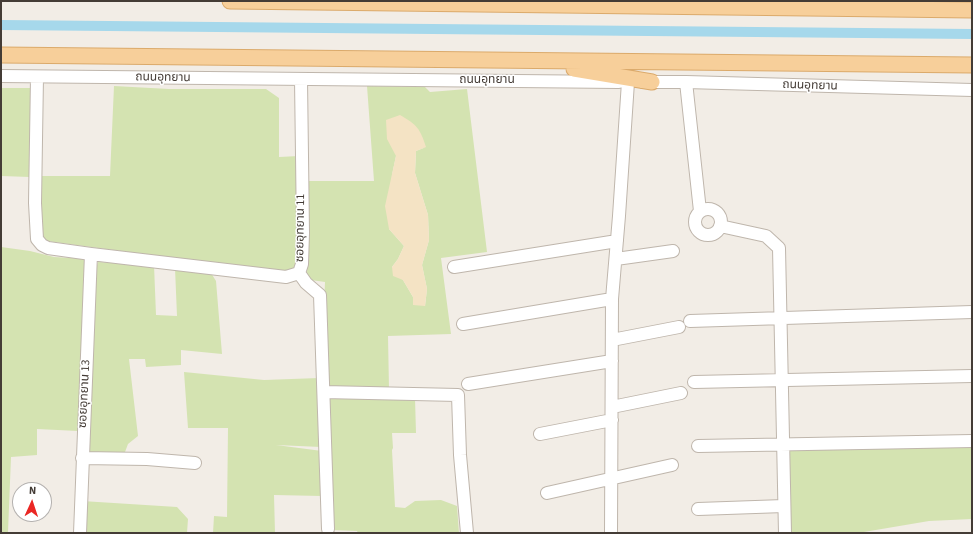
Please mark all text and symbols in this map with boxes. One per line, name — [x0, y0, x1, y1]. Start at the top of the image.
street label: ถนนอุทยาน — [135, 70, 191, 86]
street label: ถนนอุทยาน — [459, 73, 515, 87]
street label: ถนนอุทยาน — [782, 78, 838, 94]
street label: ซอยอุทยาน 11 — [293, 194, 309, 262]
street label: ซอยอุทยาน 13 — [76, 359, 94, 429]
north arrow — [12, 482, 52, 522]
text: N — [29, 483, 37, 498]

